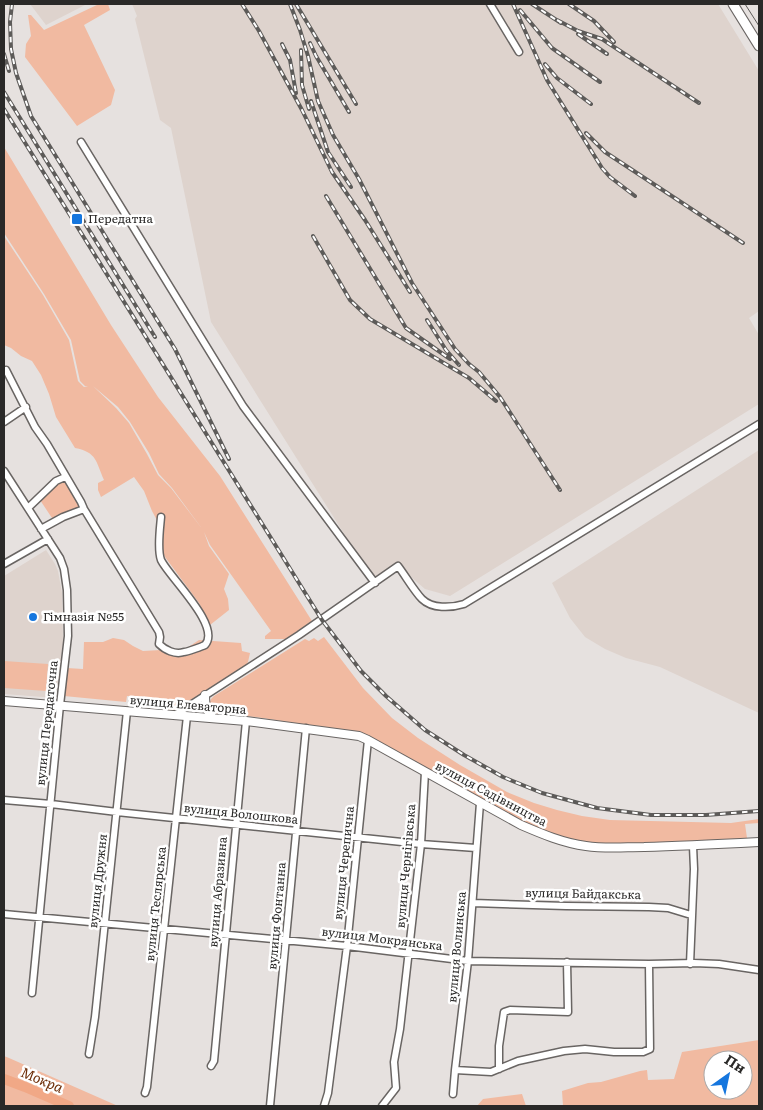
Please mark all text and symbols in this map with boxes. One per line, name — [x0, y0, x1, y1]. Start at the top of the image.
place label: Передатна — [88, 209, 154, 227]
marker: Передатна — [70, 212, 84, 226]
place label: Гімназія №55 — [43, 607, 124, 625]
marker: Гімназія №55 — [27, 611, 39, 623]
street label: вулиця Передаточна — [30, 659, 62, 787]
street label: вулиця Елеваторна — [129, 690, 248, 718]
street label: вулиця Садівництва — [432, 756, 551, 830]
street label: вулиця Волошкова — [183, 798, 300, 828]
street label: вулиця Чернігівська — [391, 803, 419, 929]
street label: вулиця Черепична — [328, 805, 358, 921]
street label: вулиця Дружня — [83, 833, 111, 929]
street label: вулиця Абразивна — [203, 835, 231, 948]
street label: вулиця Теслярська — [140, 845, 170, 962]
street label: вулиця Фонтанна — [262, 861, 290, 970]
street label: вулиця Байдакська — [525, 883, 642, 903]
street label: вулиця Волинська — [442, 890, 470, 1003]
street label: вулиця Мокрянська — [321, 922, 444, 954]
text: Пн — [721, 1049, 750, 1078]
north arrow — [703, 1050, 753, 1100]
water label: Мокра — [18, 1061, 67, 1097]

